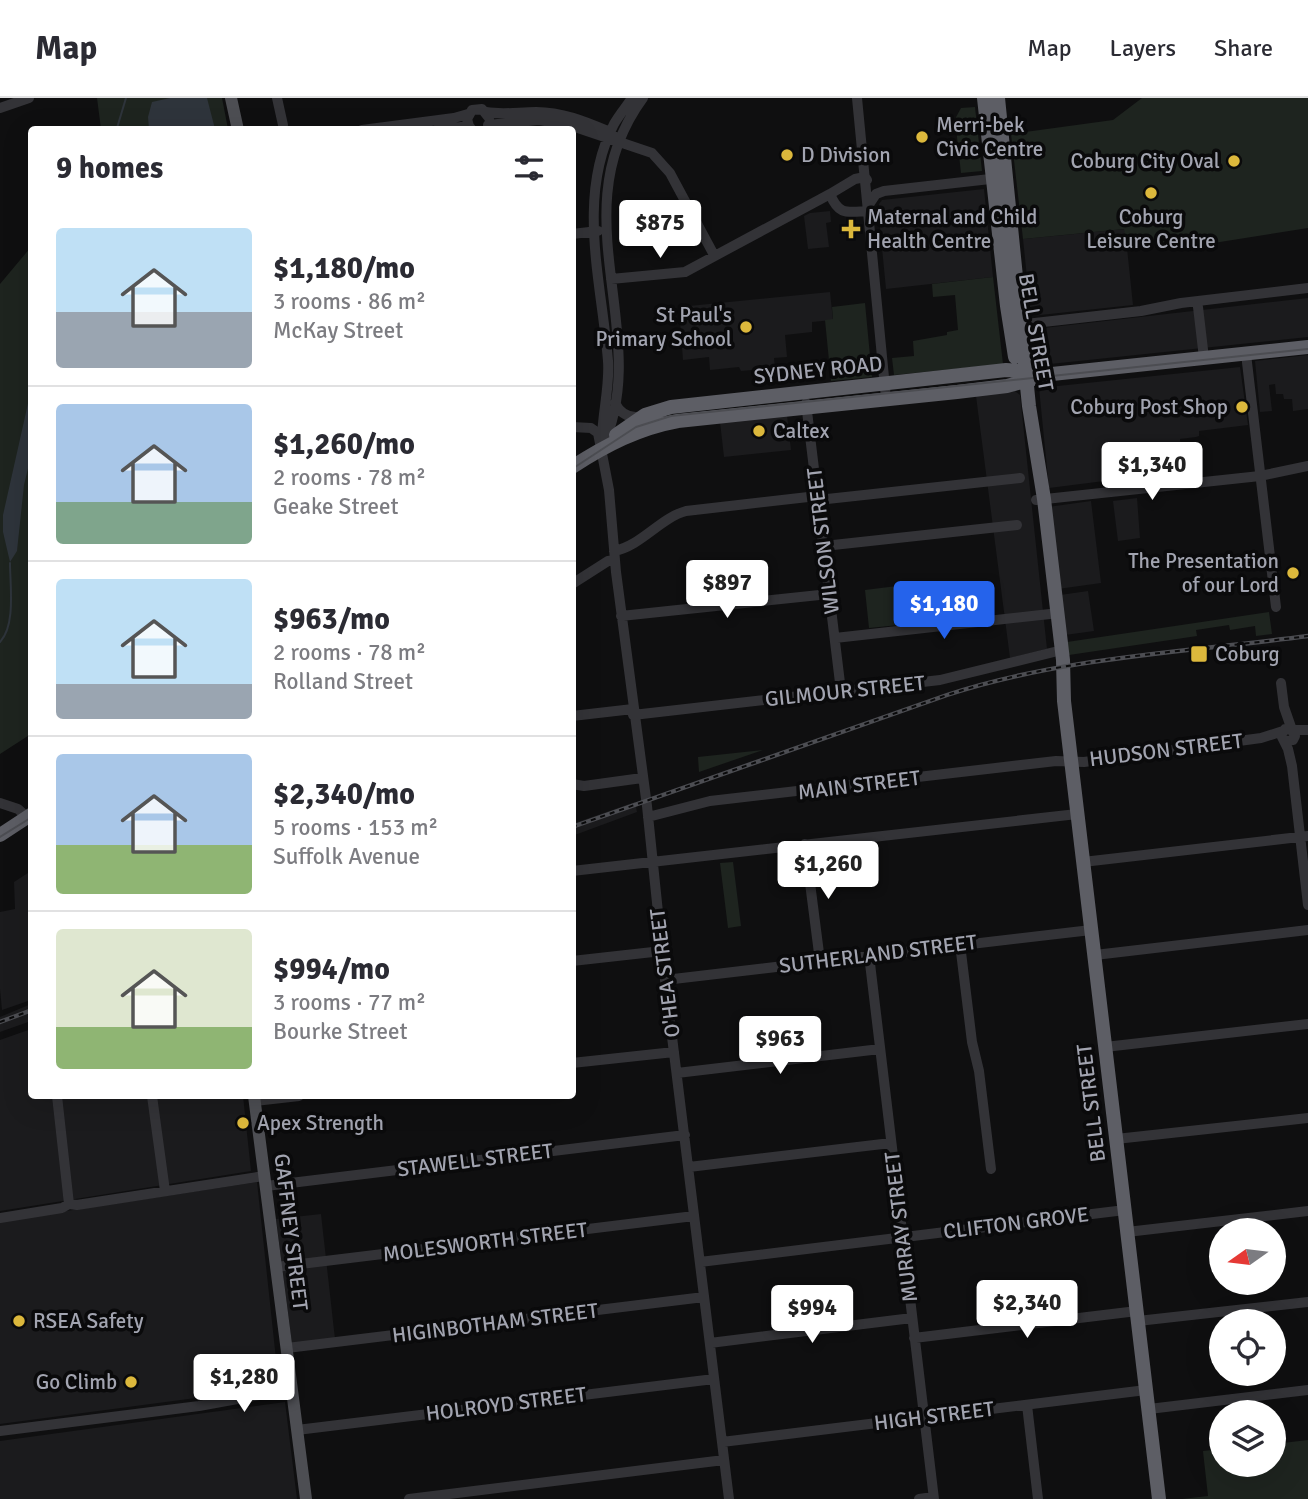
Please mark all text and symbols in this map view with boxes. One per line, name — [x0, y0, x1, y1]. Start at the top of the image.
text: Map — [35, 28, 97, 69]
text: Map — [1027, 33, 1072, 63]
text: Layers — [1110, 33, 1176, 63]
text: Share — [1214, 33, 1273, 63]
place label: Merri-bek Civic Centre — [936, 112, 1043, 162]
marker: Merri-bek Civic Centre — [914, 129, 930, 145]
place label: D Division — [801, 142, 891, 168]
marker: D Division — [779, 147, 795, 163]
place label: Coburg City Oval — [1070, 148, 1220, 174]
icon: filters — [510, 149, 548, 187]
text: 9 homes — [56, 150, 163, 187]
marker: Coburg City Oval — [1226, 153, 1242, 169]
marker: Coburg Leisure Centre — [1143, 185, 1159, 201]
pin: $875 — [619, 200, 701, 260]
place label: Maternal and Child Health Centre — [867, 204, 1037, 254]
place label: Coburg Leisure Centre — [1086, 204, 1216, 254]
text: $875 — [635, 208, 685, 237]
marker: Maternal and Child Health Centre — [841, 219, 861, 239]
text: $1,180/mo — [273, 250, 415, 287]
icon: home — [112, 256, 196, 340]
street label: BELL STREET — [1013, 271, 1059, 393]
text: 3 rooms · 86 m² — [273, 287, 426, 316]
place label: St Paul's Primary School — [596, 302, 732, 352]
text: McKay Street — [273, 316, 403, 345]
marker: St Paul's Primary School — [738, 319, 754, 335]
street label: SYDNEY ROAD — [752, 350, 884, 390]
place label: Coburg Post Shop — [1070, 394, 1228, 420]
marker: Coburg Post Shop — [1234, 399, 1250, 415]
place label: Caltex — [773, 418, 830, 444]
marker: Caltex — [751, 423, 767, 439]
text: $1,260/mo — [273, 426, 415, 463]
icon: home — [112, 432, 196, 516]
pin: $1,340 — [1095, 442, 1209, 502]
text: $1,340 — [1118, 450, 1186, 479]
text: 2 rooms · 78 m² — [273, 463, 426, 492]
street label: WILSON STREET — [801, 466, 845, 616]
text: Geake Street — [273, 492, 399, 521]
place label: The Presentation of our Lord — [1128, 548, 1279, 598]
pin: $897 — [686, 560, 768, 620]
marker: The Presentation of our Lord — [1285, 565, 1301, 581]
text: $897 — [702, 568, 752, 597]
pin: $1,180 — [887, 582, 1001, 641]
text: $1,180 — [910, 589, 978, 618]
text: $963/mo — [273, 601, 390, 638]
icon: home — [112, 607, 196, 691]
text: 2 rooms · 78 m² — [273, 638, 426, 667]
place label: Coburg — [1215, 641, 1280, 667]
marker: Coburg — [1189, 644, 1209, 664]
text: Rolland Street — [273, 667, 413, 696]
street label: GILMOUR STREET — [764, 670, 927, 712]
street label: HUDSON STREET — [1088, 728, 1245, 772]
street label: MAIN STREET — [796, 765, 922, 805]
text: $2,340/mo — [273, 776, 415, 813]
icon: home — [112, 782, 196, 866]
text: 5 rooms · 153 m² — [273, 813, 438, 842]
text: Suffolk Avenue — [273, 842, 420, 871]
pin: $1,260 — [771, 842, 885, 901]
text: $1,260 — [794, 849, 862, 878]
street label: O'HEA STREET — [644, 906, 686, 1039]
street label: SUTHERLAND STREET — [778, 929, 979, 979]
text: $994/mo — [273, 951, 390, 988]
icon: home — [112, 957, 196, 1041]
text: 3 rooms · 77 m² — [273, 988, 426, 1017]
pin: $963 — [739, 1016, 821, 1076]
text: Bourke Street — [273, 1017, 408, 1046]
text: $963 — [755, 1024, 805, 1053]
street label: BELL STREET — [1071, 1042, 1111, 1164]
place label: Apex Strength — [257, 1110, 384, 1136]
marker: Apex Strength — [235, 1115, 251, 1131]
street label: STAWELL STREET — [396, 1137, 555, 1182]
street label: MURRAY STREET — [879, 1150, 923, 1304]
street label: GAFFNEY STREET — [268, 1152, 314, 1313]
street label: CLIFTON GROVE — [942, 1201, 1090, 1245]
street label: MOLESWORTH STREET — [381, 1216, 589, 1267]
north arrow — [1209, 1218, 1286, 1295]
map controls — [1209, 1218, 1286, 1477]
pin: $2,340 — [970, 1280, 1084, 1340]
pin: $994 — [771, 1286, 853, 1345]
text: $2,340 — [993, 1288, 1061, 1317]
text: $994 — [787, 1293, 837, 1322]
street label: HIGINBOTHAM STREET — [391, 1297, 600, 1349]
place label: RSEA Safety — [33, 1308, 144, 1334]
button: locate — [1209, 1309, 1286, 1386]
marker: RSEA Safety — [11, 1313, 27, 1329]
pin: $1,280 — [187, 1354, 301, 1414]
text: $1,280 — [210, 1362, 278, 1391]
place label: Go Climb — [36, 1369, 117, 1395]
marker: Go Climb — [123, 1374, 139, 1390]
street label: HOLROYD STREET — [424, 1381, 588, 1427]
street label: HIGH STREET — [872, 1396, 996, 1436]
button: layers — [1209, 1400, 1286, 1477]

